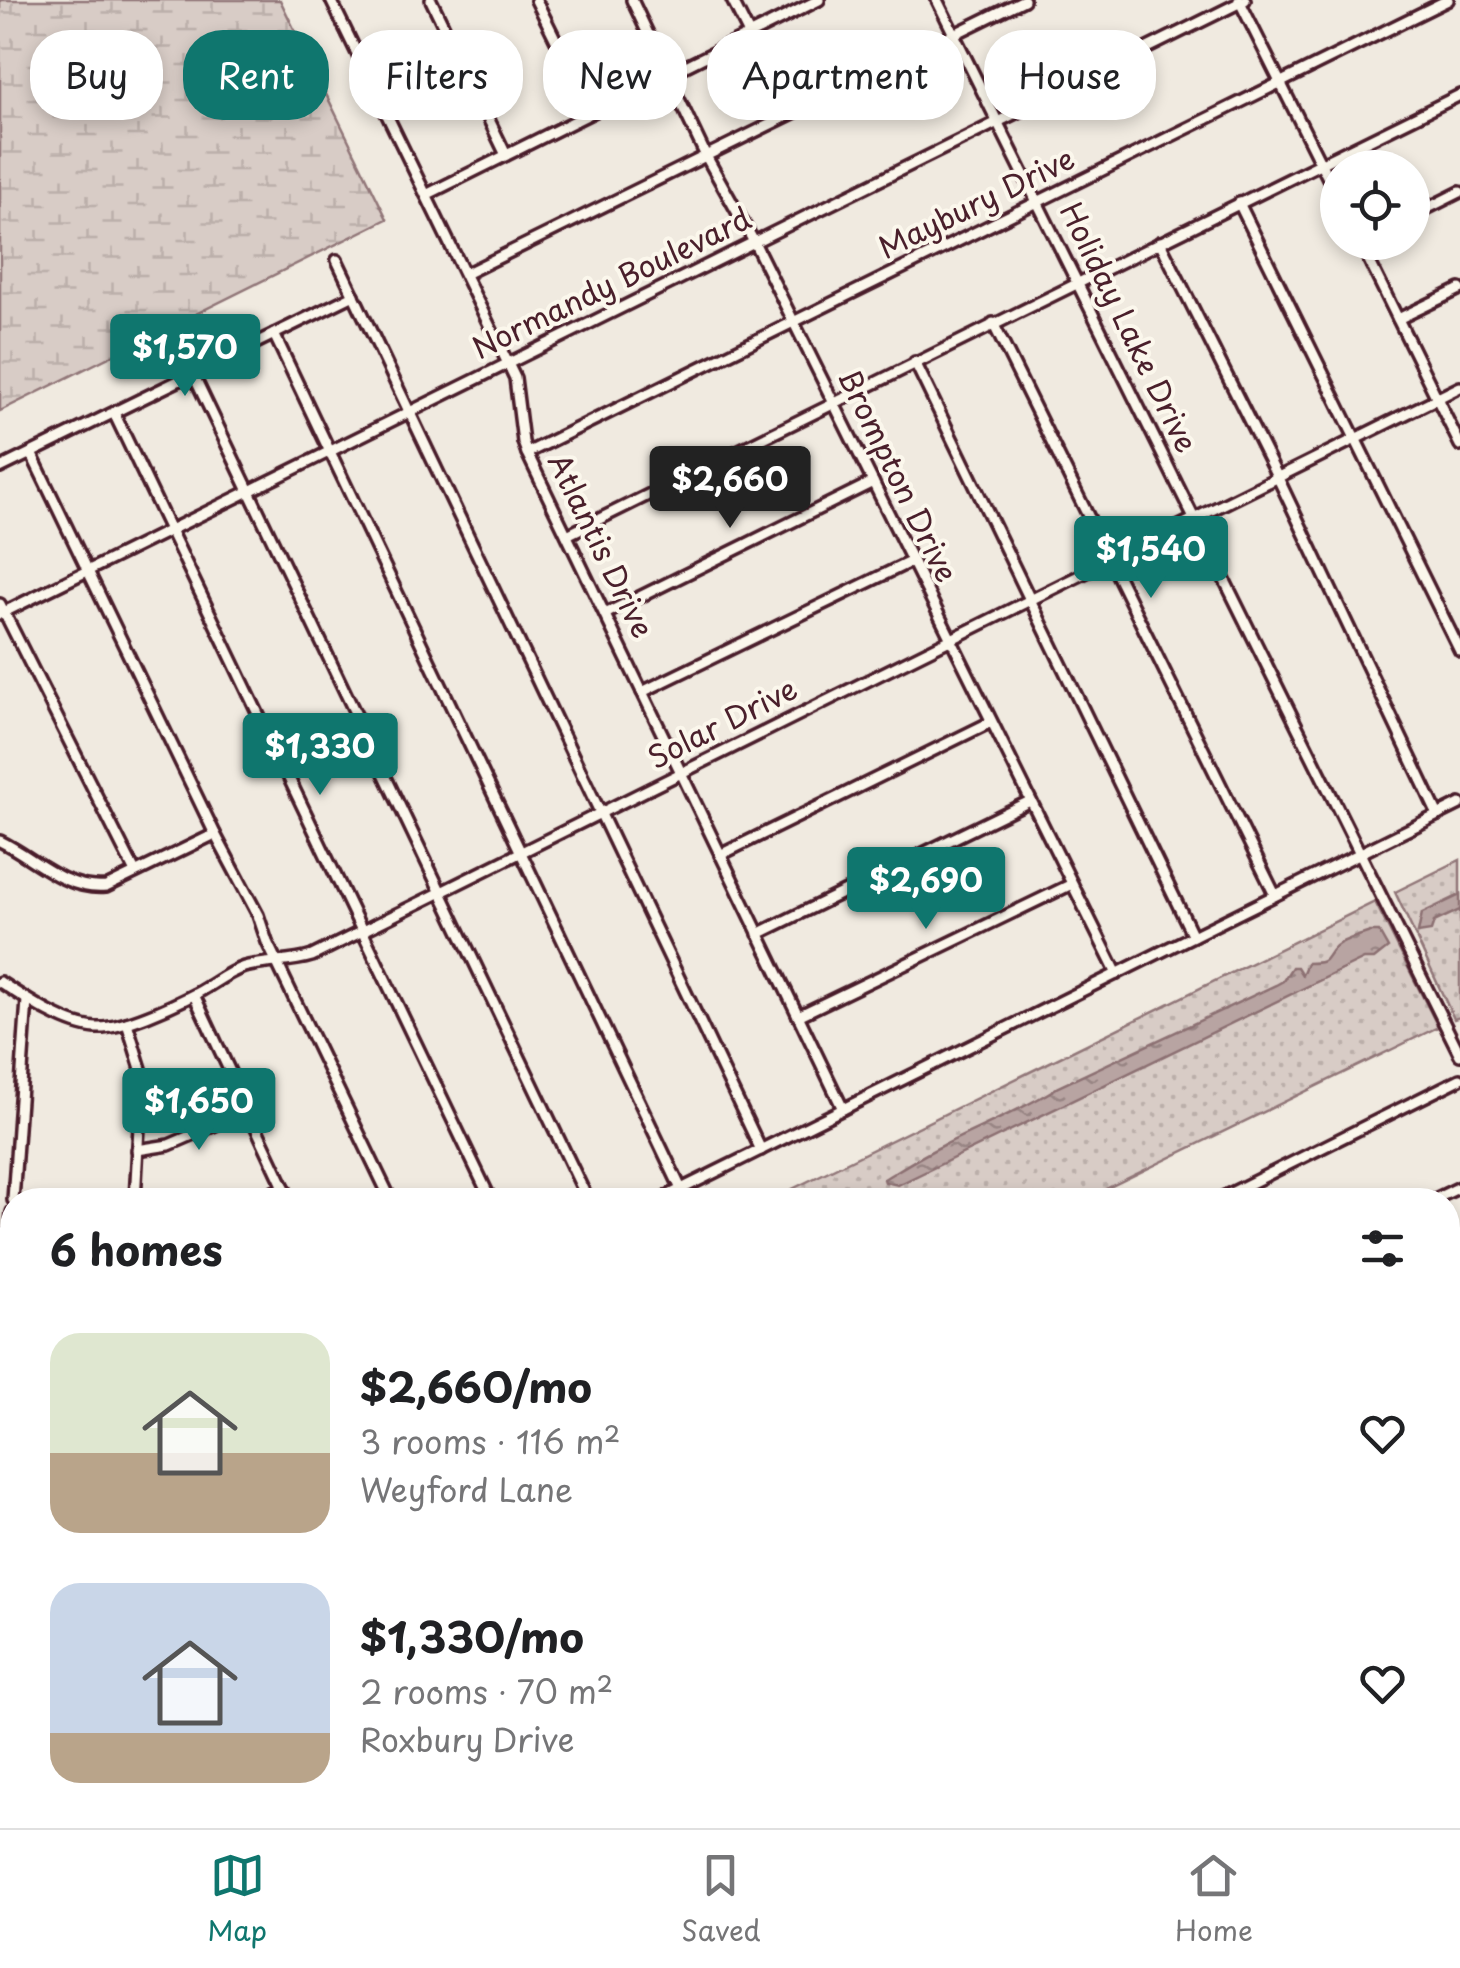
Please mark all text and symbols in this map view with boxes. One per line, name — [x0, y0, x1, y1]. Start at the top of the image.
chip: Buy — [30, 30, 163, 120]
chip: Rent — [183, 30, 329, 120]
chip: Filters — [349, 30, 523, 120]
chip: New — [543, 30, 687, 120]
chip: Apartment — [707, 30, 964, 120]
chip: House — [984, 30, 1156, 120]
street label: Maybury Drive — [870, 135, 1082, 269]
map controls — [1320, 150, 1430, 260]
button: locate — [1320, 150, 1430, 260]
street label: Holiday Lake Drive — [1050, 194, 1210, 460]
street label: Normandy Boulevard — [464, 195, 758, 369]
pin: $1,570 — [104, 314, 266, 399]
text: $1,570 — [132, 322, 238, 370]
street label: Brompton Drive — [828, 360, 970, 589]
street label: Atlantis Drive — [538, 445, 666, 645]
pin: $2,660 — [649, 446, 811, 531]
text: $2,660 — [672, 454, 788, 502]
pin: $1,540 — [1070, 516, 1232, 601]
text: $1,540 — [1096, 524, 1206, 572]
street label: Solar Drive — [639, 665, 804, 779]
pin: $1,330 — [239, 713, 401, 798]
text: $1,330 — [265, 721, 375, 769]
pin: $2,690 — [845, 847, 1007, 932]
text: $2,690 — [869, 855, 983, 903]
pin: $1,650 — [118, 1068, 280, 1153]
text: $1,650 — [144, 1076, 254, 1124]
text: 6 homes — [50, 1217, 223, 1280]
icon: filters — [1355, 1221, 1410, 1276]
text: $2,660/mo — [360, 1354, 592, 1417]
icon: home — [130, 1373, 250, 1493]
icon: heart — [1355, 1406, 1410, 1461]
text: 3 rooms · 116 m² — [360, 1417, 621, 1465]
text: Weyford Lane — [360, 1465, 573, 1513]
text: $1,330/mo — [360, 1604, 584, 1667]
icon: home — [130, 1623, 250, 1743]
icon: heart — [1355, 1656, 1410, 1711]
text: 2 rooms · 70 m² — [360, 1667, 613, 1715]
text: Roxbury Drive — [360, 1715, 575, 1763]
tab: Map — [207, 1848, 267, 1951]
tab: Saved — [681, 1848, 761, 1951]
tab: Home — [1175, 1848, 1253, 1951]

